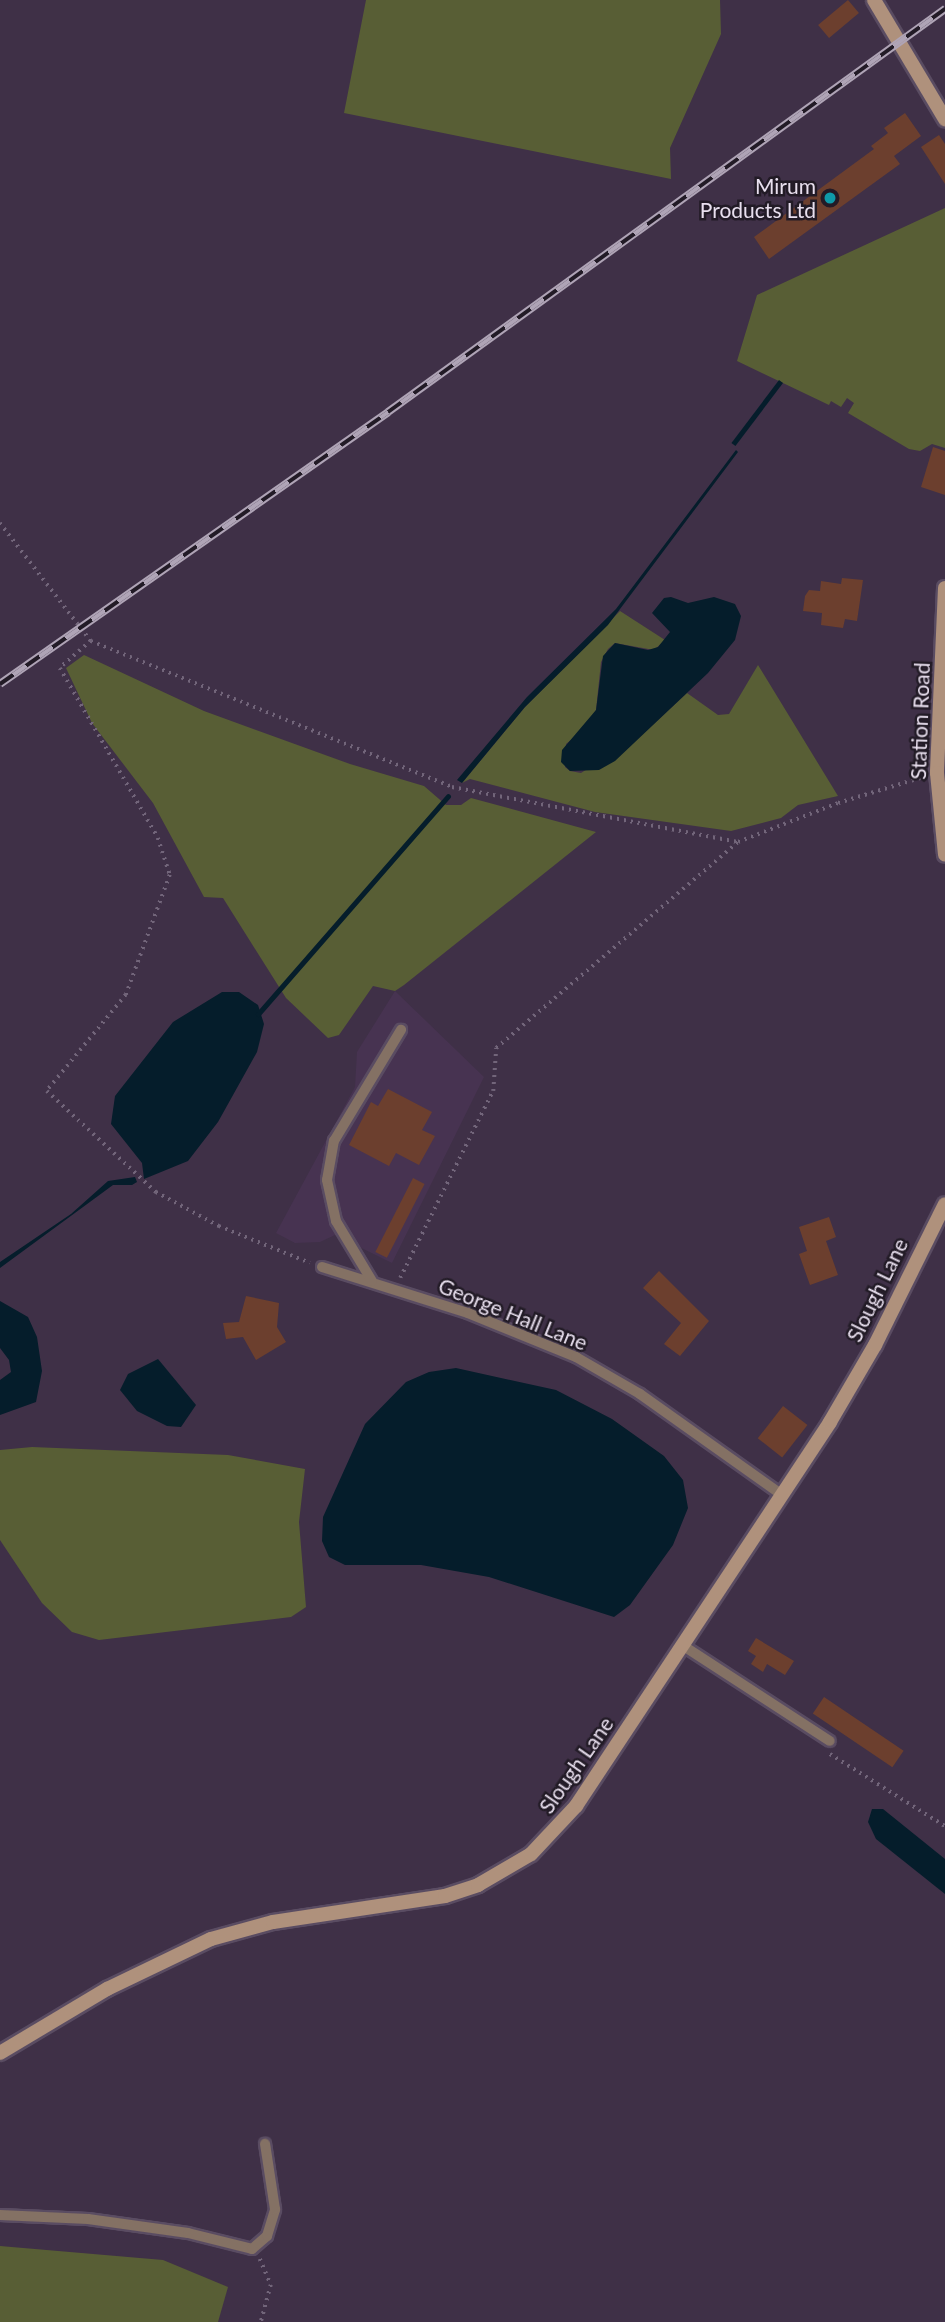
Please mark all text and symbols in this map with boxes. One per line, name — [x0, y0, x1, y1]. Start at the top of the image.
place label: Mirum Products Ltd — [700, 173, 816, 223]
marker: Mirum Products Ltd — [822, 190, 838, 206]
street label: Station Road — [905, 662, 935, 780]
street label: Slough Lane — [841, 1234, 913, 1346]
street label: George Hall Lane — [435, 1273, 591, 1355]
street label: Slough Lane — [534, 1712, 618, 1818]

